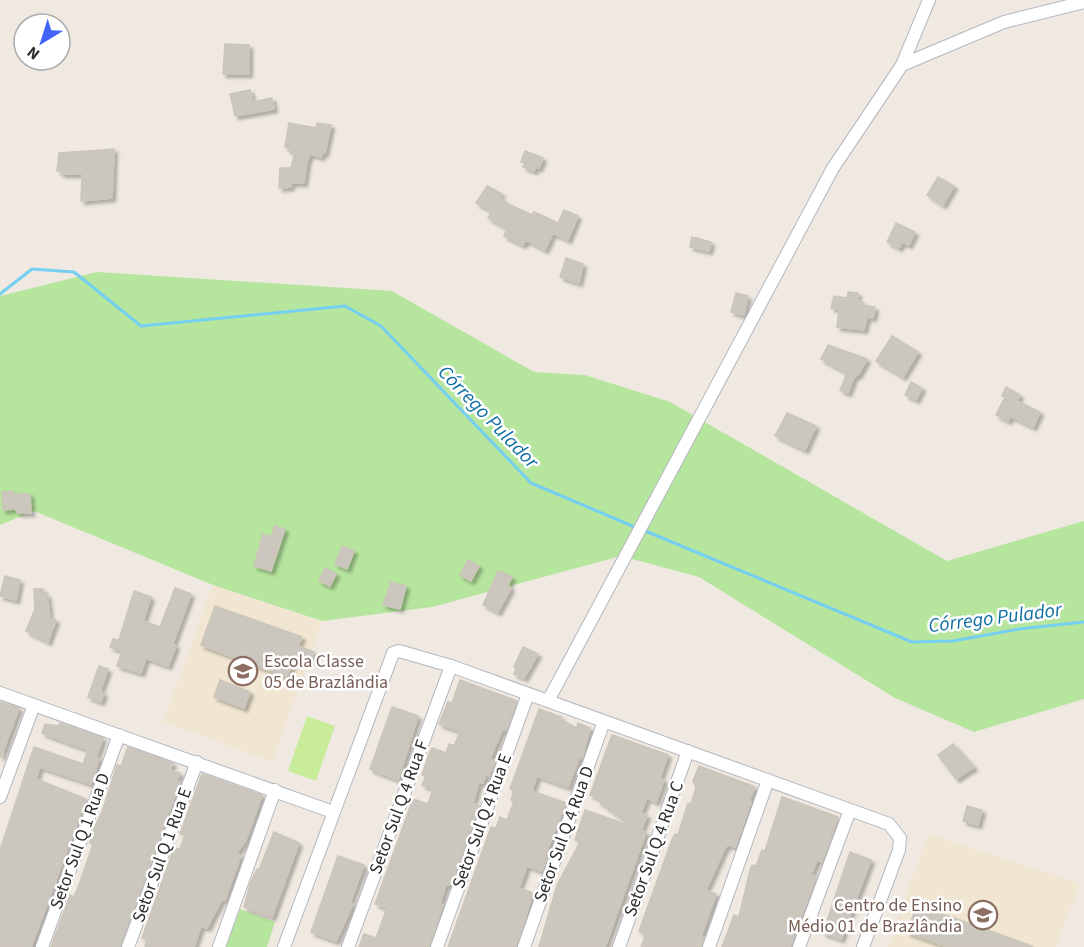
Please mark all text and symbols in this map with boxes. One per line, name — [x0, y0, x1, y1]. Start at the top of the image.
north arrow — [12, 12, 72, 72]
text: N — [22, 41, 44, 65]
water label: Córrego Pulador — [431, 359, 545, 476]
water label: Córrego Pulador — [927, 596, 1064, 640]
place label: Escola Classe 05 de Brazlândia — [264, 649, 388, 695]
school or university icon: Escola Classe 05 de Brazlândia — [227, 655, 259, 687]
street label: Setor Sul Q 4 Rua F — [363, 736, 435, 878]
street label: Setor Sul Q 4 Rua E — [446, 750, 518, 892]
street label: Setor Sul Q 4 Rua D — [528, 762, 600, 906]
street label: Setor Sul Q 1 Rua D — [44, 769, 116, 913]
street label: Setor Sul Q 4 Rua C — [618, 778, 690, 920]
street label: Setor Sul Q 1 Rua E — [126, 784, 198, 926]
place label: Centro de Ensino Médio 01 de Brazlândia — [788, 893, 962, 939]
school or university icon: Centro de Ensino Médio 01 de Brazlândia — [967, 899, 999, 931]

